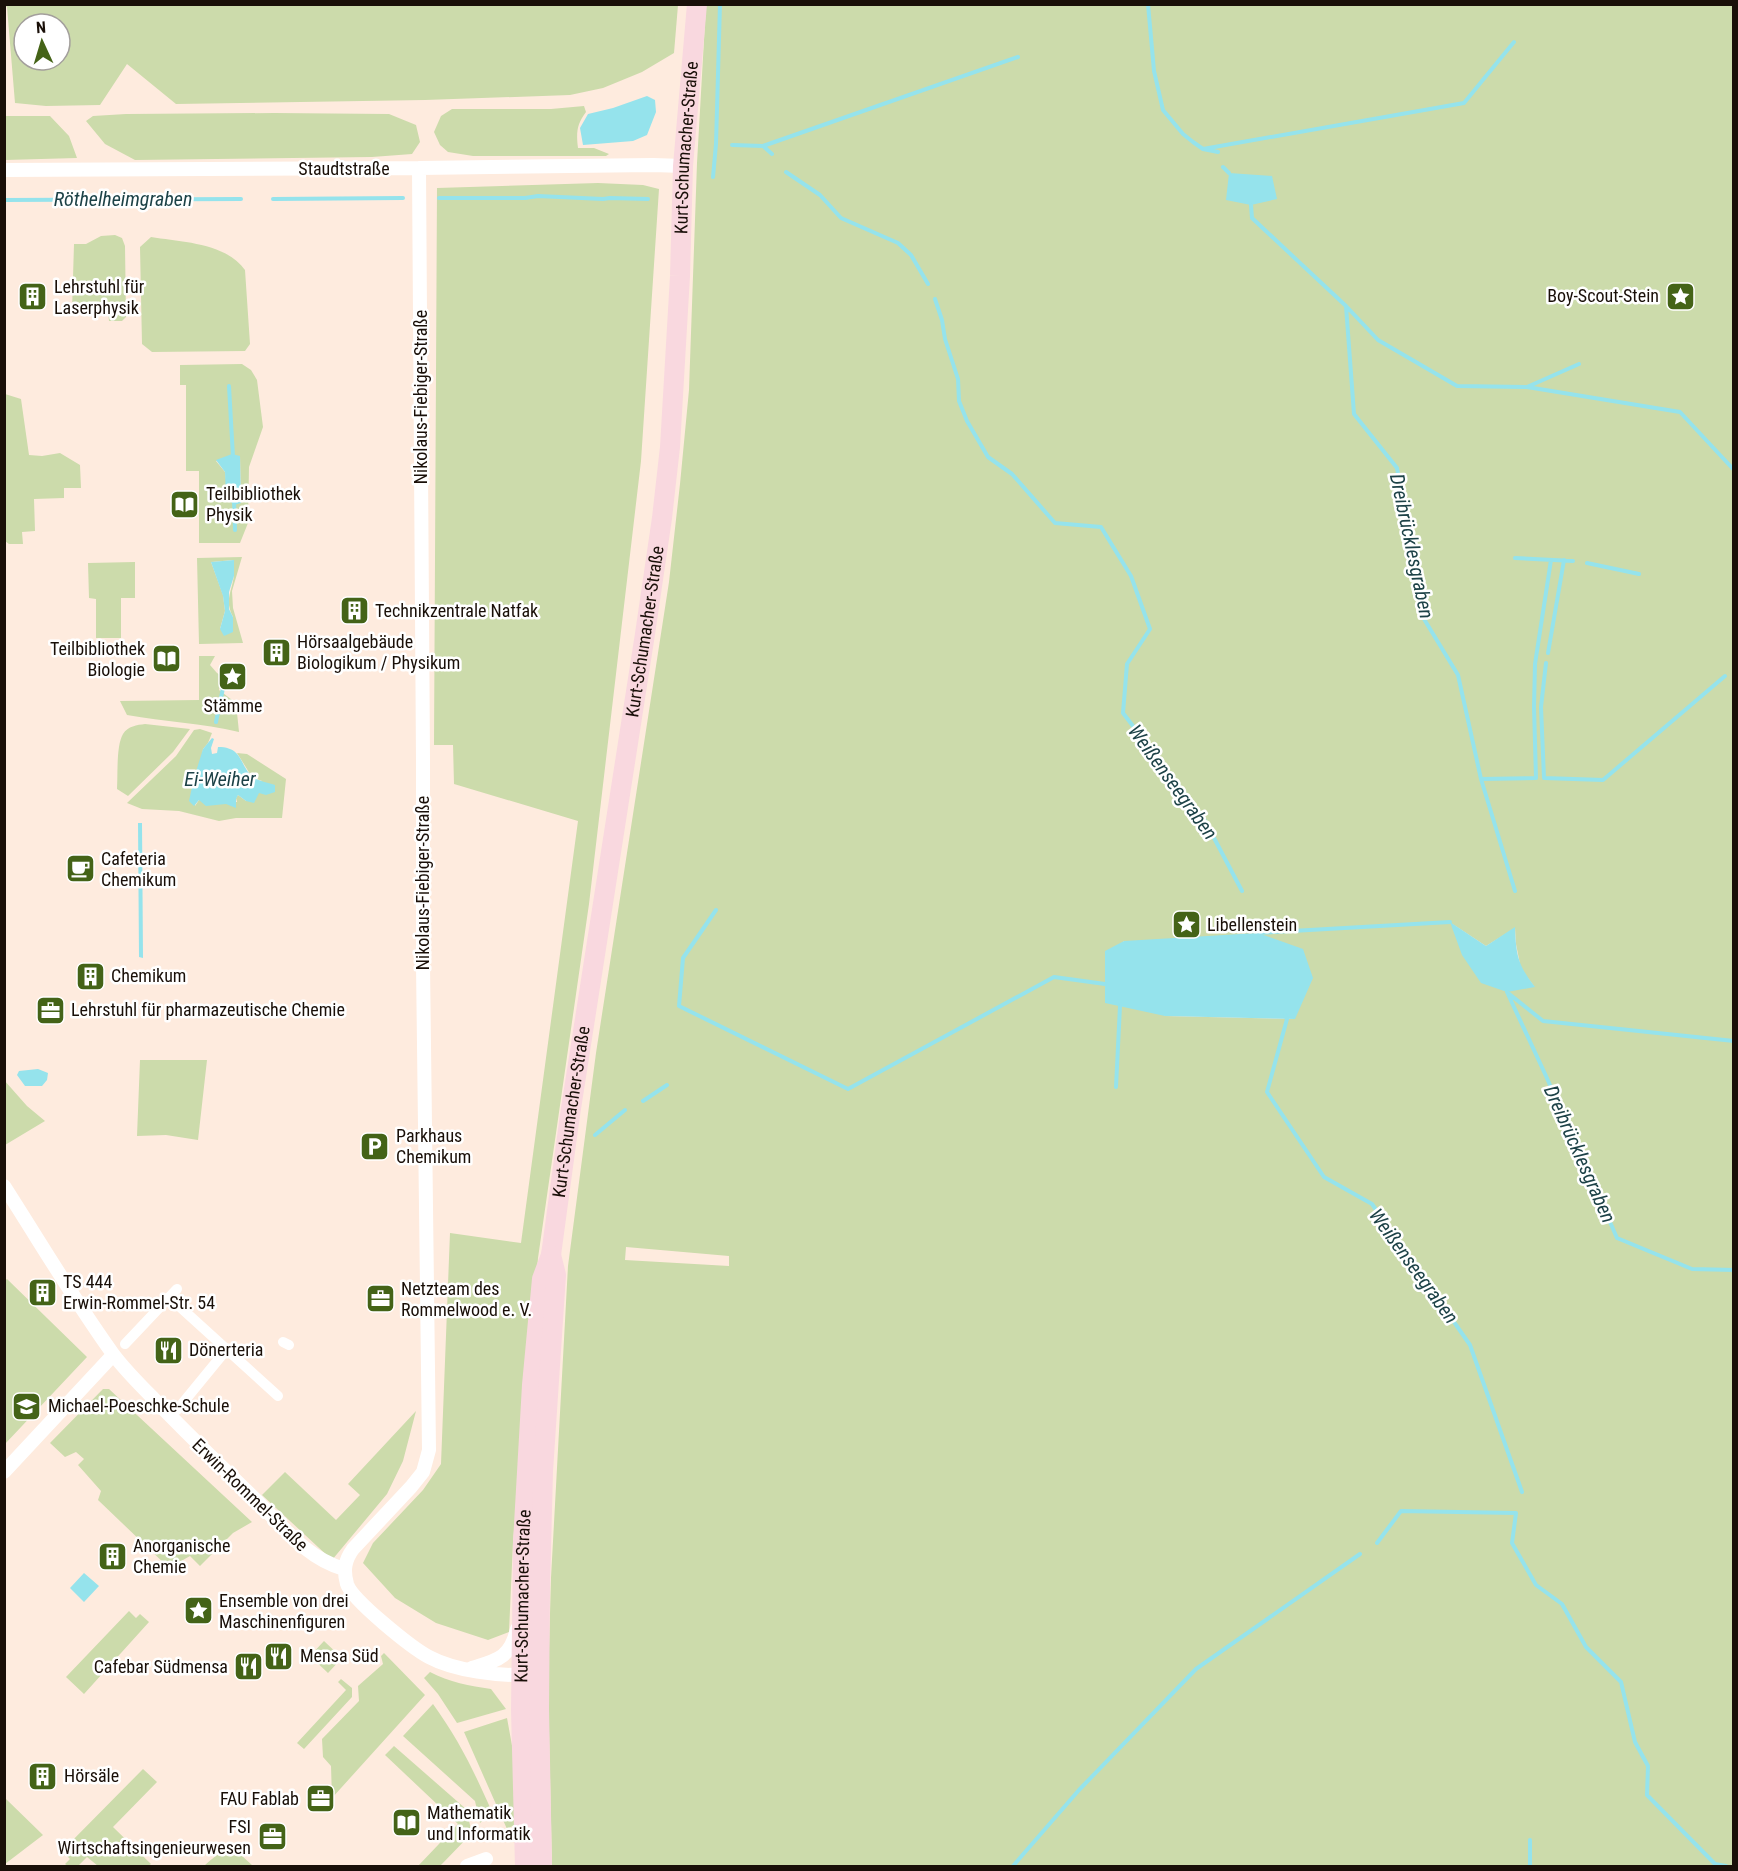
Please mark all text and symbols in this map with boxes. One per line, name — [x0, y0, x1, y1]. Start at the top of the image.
north arrow — [12, 12, 72, 72]
text: N — [35, 18, 47, 37]
street label: Kurt-Schumacher-Straße — [670, 60, 702, 234]
street label: Staudtstraße — [298, 158, 390, 179]
water label: Röthelheimgraben — [54, 187, 192, 211]
place label: Lehrstuhl für Laserphysik — [54, 276, 145, 318]
place icon: Boy-Scout-Stein — [1664, 280, 1696, 312]
building icon: Lehrstuhl für Laserphysik — [17, 281, 49, 313]
place label: Boy-Scout-Stein — [1547, 285, 1659, 306]
street label: Nikolaus-Fiebiger-Straße — [410, 310, 431, 484]
water label: Dreibrücklesgraben — [1385, 471, 1439, 621]
place label: Teilbibliothek Physik — [206, 483, 301, 525]
library icon: Teilbibliothek Physik — [169, 488, 201, 520]
street label: Kurt-Schumacher-Straße — [621, 544, 668, 719]
building icon: Technikzentrale Natfak — [338, 595, 370, 627]
place label: Technikzentrale Natfak — [375, 600, 538, 621]
place label: Hörsaalgebäude Biologikum / Physikum — [297, 631, 460, 673]
building icon: Hörsaalgebäude Biologikum / Physikum — [260, 636, 292, 668]
place label: Teilbibliothek Biologie — [50, 638, 145, 680]
library icon: Teilbibliothek Biologie — [150, 643, 182, 675]
place icon: Stämme — [217, 661, 249, 693]
place label: Stämme — [204, 695, 262, 716]
water label: Weißenseegraben — [1123, 720, 1223, 844]
water label: Ei-Weiher — [184, 767, 257, 791]
street label: Nikolaus-Fiebiger-Straße — [412, 796, 433, 970]
place label: Cafeteria Chemikum — [101, 848, 176, 890]
cafe icon: Cafeteria Chemikum — [64, 853, 96, 885]
place icon: Libellenstein — [1170, 909, 1202, 941]
place label: Libellenstein — [1207, 914, 1297, 935]
building icon: Chemikum — [74, 960, 106, 992]
place label: Chemikum — [111, 965, 186, 986]
office icon: Lehrstuhl für pharmazeutische Chemie — [34, 994, 66, 1026]
place label: Lehrstuhl für pharmazeutische Chemie — [71, 999, 345, 1020]
street label: Kurt-Schumacher-Straße — [548, 1025, 594, 1199]
water label: Dreibrücklesgraben — [1539, 1082, 1621, 1226]
place label: Parkhaus Chemikum — [396, 1125, 471, 1167]
parking icon: Parkhaus Chemikum — [359, 1130, 391, 1162]
water label: Weißenseegraben — [1364, 1204, 1464, 1328]
place label: TS 444 Erwin-Rommel-Str. 54 — [63, 1271, 215, 1313]
building icon: TS 444 Erwin-Rommel-Str. 54 — [26, 1276, 58, 1308]
place label: Netzteam des Rommelwood e. V. — [401, 1278, 532, 1320]
office icon: Netzteam des Rommelwood e. V. — [364, 1283, 396, 1315]
restaurant icon: Dönerteria — [152, 1334, 184, 1366]
place label: Dönerteria — [189, 1339, 263, 1360]
school or university icon: Michael-Poeschke-Schule — [11, 1390, 43, 1422]
place label: Michael-Poeschke-Schule — [48, 1395, 229, 1416]
street label: Erwin-Rommel-Straße — [188, 1434, 313, 1555]
street label: Kurt-Schumacher-Straße — [510, 1509, 535, 1683]
place label: Anorganische Chemie — [133, 1535, 230, 1577]
building icon: Anorganische Chemie — [96, 1540, 128, 1572]
place label: Ensemble von drei Maschinenfiguren — [219, 1590, 349, 1632]
place icon: Ensemble von drei Maschinenfiguren — [182, 1595, 214, 1627]
restaurant icon: Mensa Süd — [263, 1640, 295, 1672]
place label: Mensa Süd — [300, 1645, 379, 1666]
restaurant icon: Cafebar Südmensa — [233, 1651, 265, 1683]
place label: Cafebar Südmensa — [94, 1656, 228, 1677]
building icon: Hörsäle — [27, 1760, 59, 1792]
place label: Hörsäle — [64, 1765, 119, 1786]
office icon: FAU Fablab — [304, 1783, 336, 1815]
place label: FAU Fablab — [220, 1788, 299, 1809]
place label: Mathematik und Informatik — [427, 1802, 531, 1844]
library icon: Mathematik und Informatik — [390, 1807, 422, 1839]
place label: FSI Wirtschaftsingenieurwesen — [58, 1816, 251, 1858]
office icon: FSI Wirtschaftsingenieurwesen — [256, 1821, 288, 1853]

